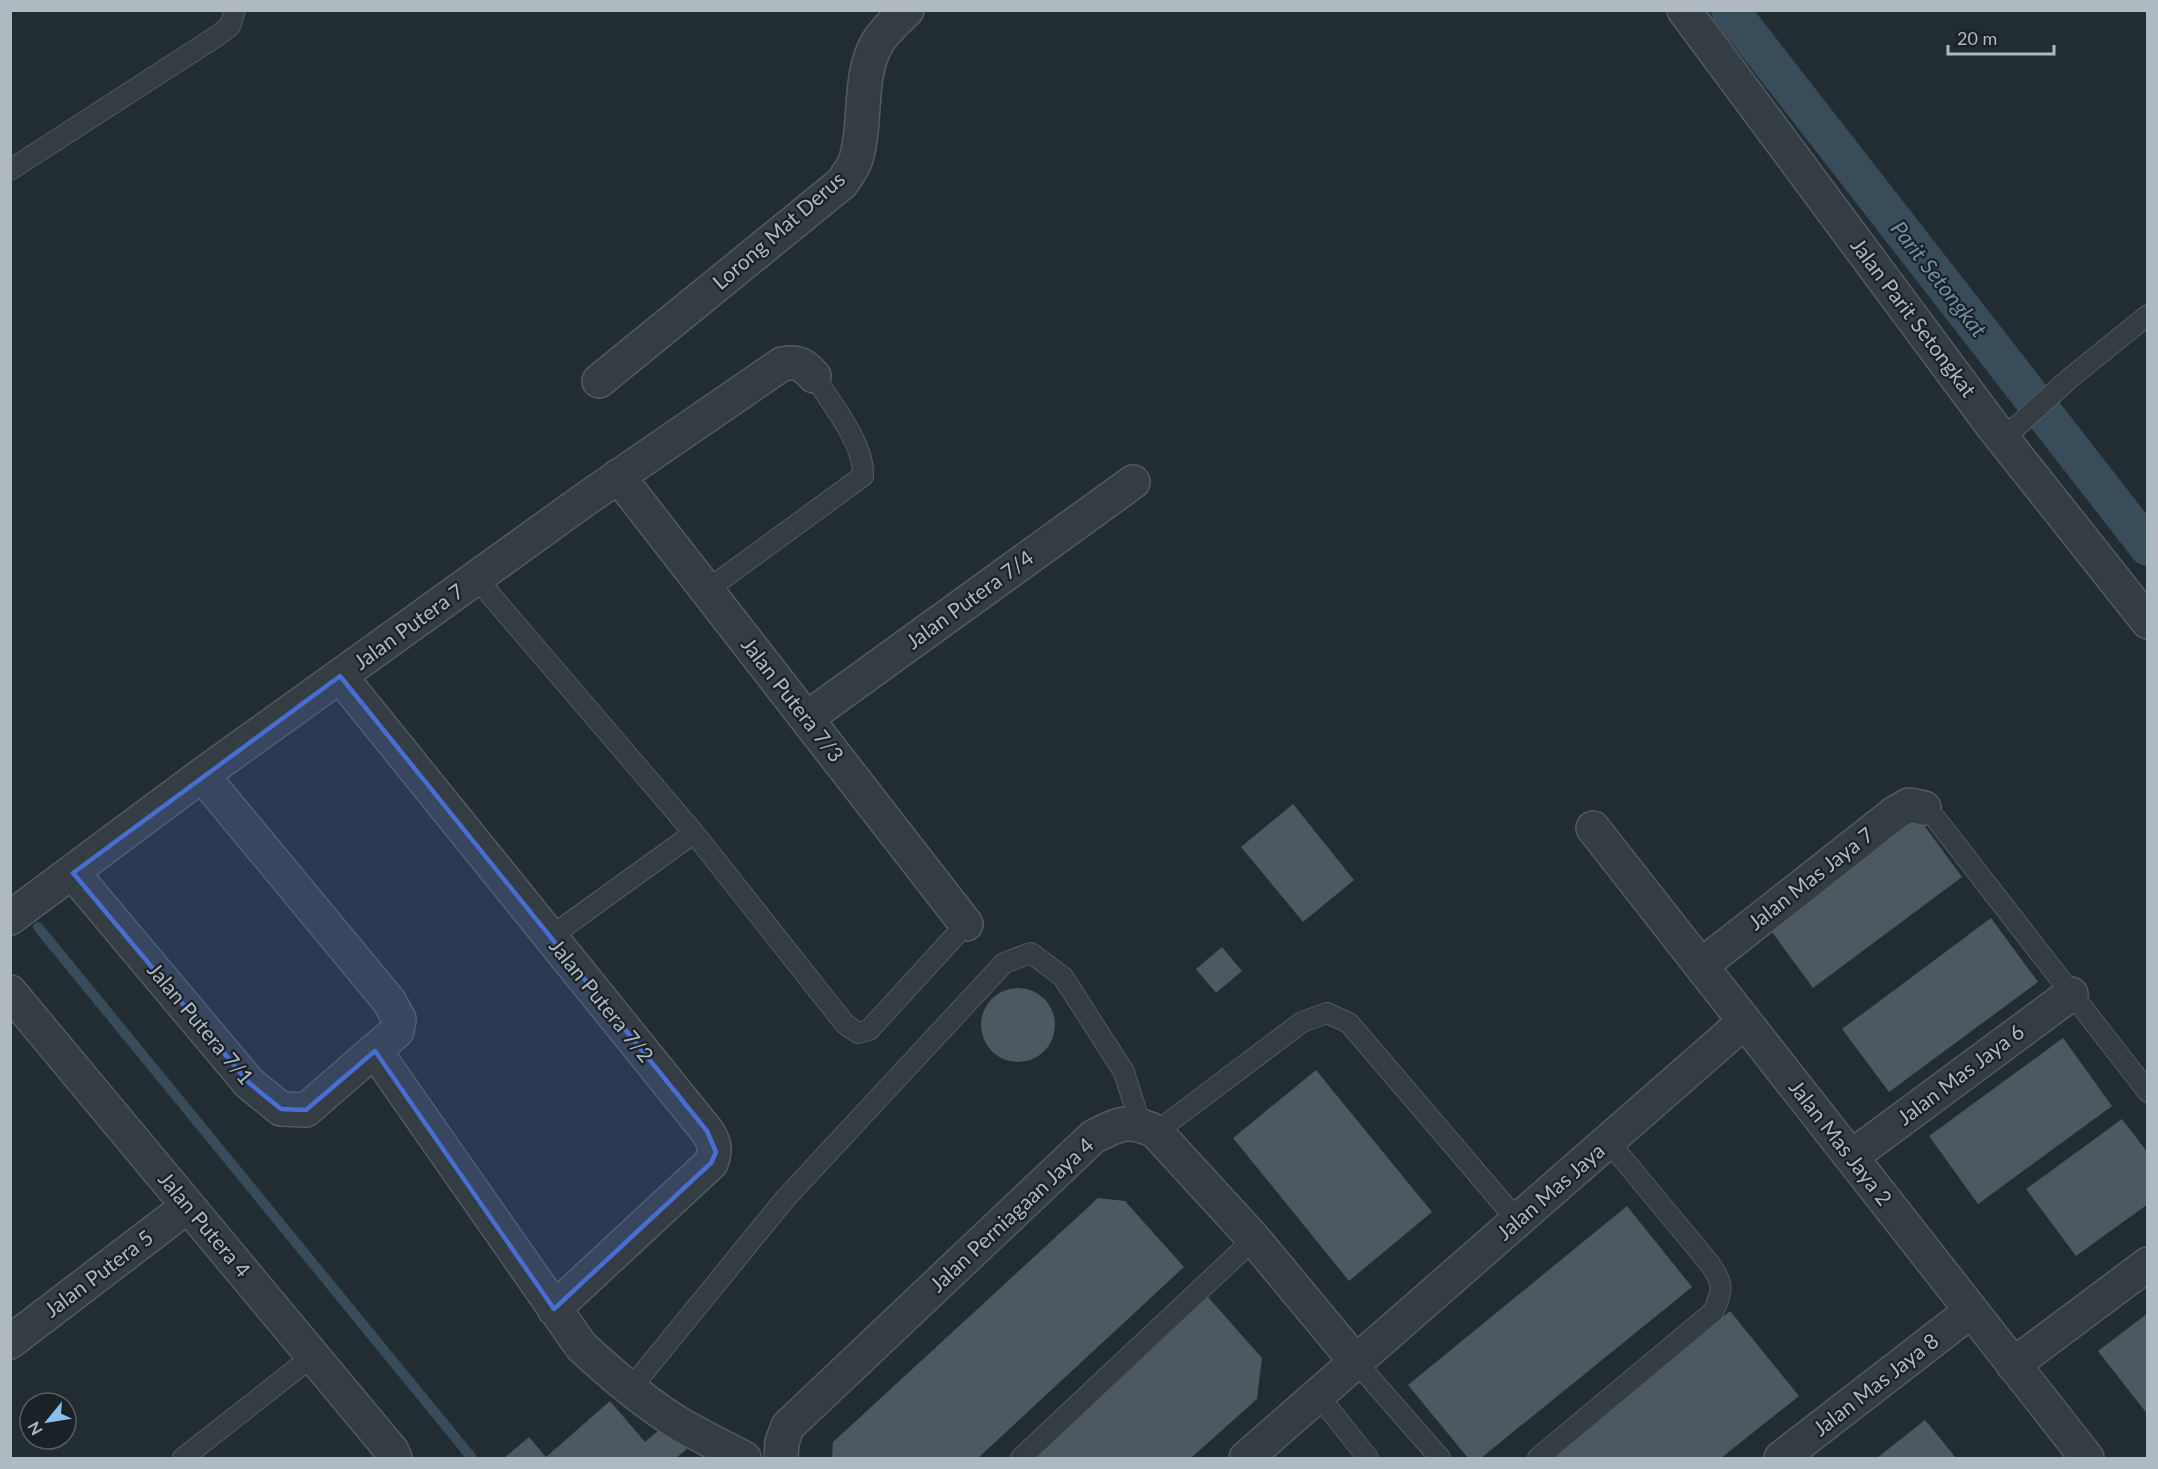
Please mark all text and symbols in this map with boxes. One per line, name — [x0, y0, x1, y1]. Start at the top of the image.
scale bar — [1948, 18, 2054, 56]
text: 20 m — [1957, 27, 1997, 49]
street label: Lorong Mat Derus — [707, 166, 849, 294]
water label: Parit Setongkat — [1886, 215, 1993, 342]
street label: Jalan Parit Setongkat — [1846, 233, 1982, 402]
street label: Jalan Putera 7/4 — [901, 544, 1038, 653]
street label: Jalan Putera 7 — [348, 578, 468, 674]
street label: Jalan Putera 7/3 — [737, 632, 850, 766]
street label: Jalan Mas Jaya 7 — [1742, 821, 1878, 934]
street label: Jalan Putera 7/2 — [545, 933, 659, 1067]
street label: Jalan Putera 7/1 — [143, 957, 259, 1089]
street label: Jalan Mas Jaya 6 — [1892, 1018, 2028, 1130]
street label: Jalan Mas Jaya 2 — [1785, 1074, 1898, 1210]
street label: Jalan Perniagaan Jaya 4 — [924, 1131, 1098, 1296]
street label: Jalan Mas Jaya — [1491, 1137, 1609, 1244]
street label: Jalan Putera 4 — [154, 1166, 256, 1282]
street label: Jalan Putera 5 — [39, 1224, 157, 1322]
street label: Jalan Mas Jaya 8 — [1807, 1327, 1943, 1440]
north arrow — [18, 1391, 78, 1451]
text: N — [23, 1419, 46, 1439]

